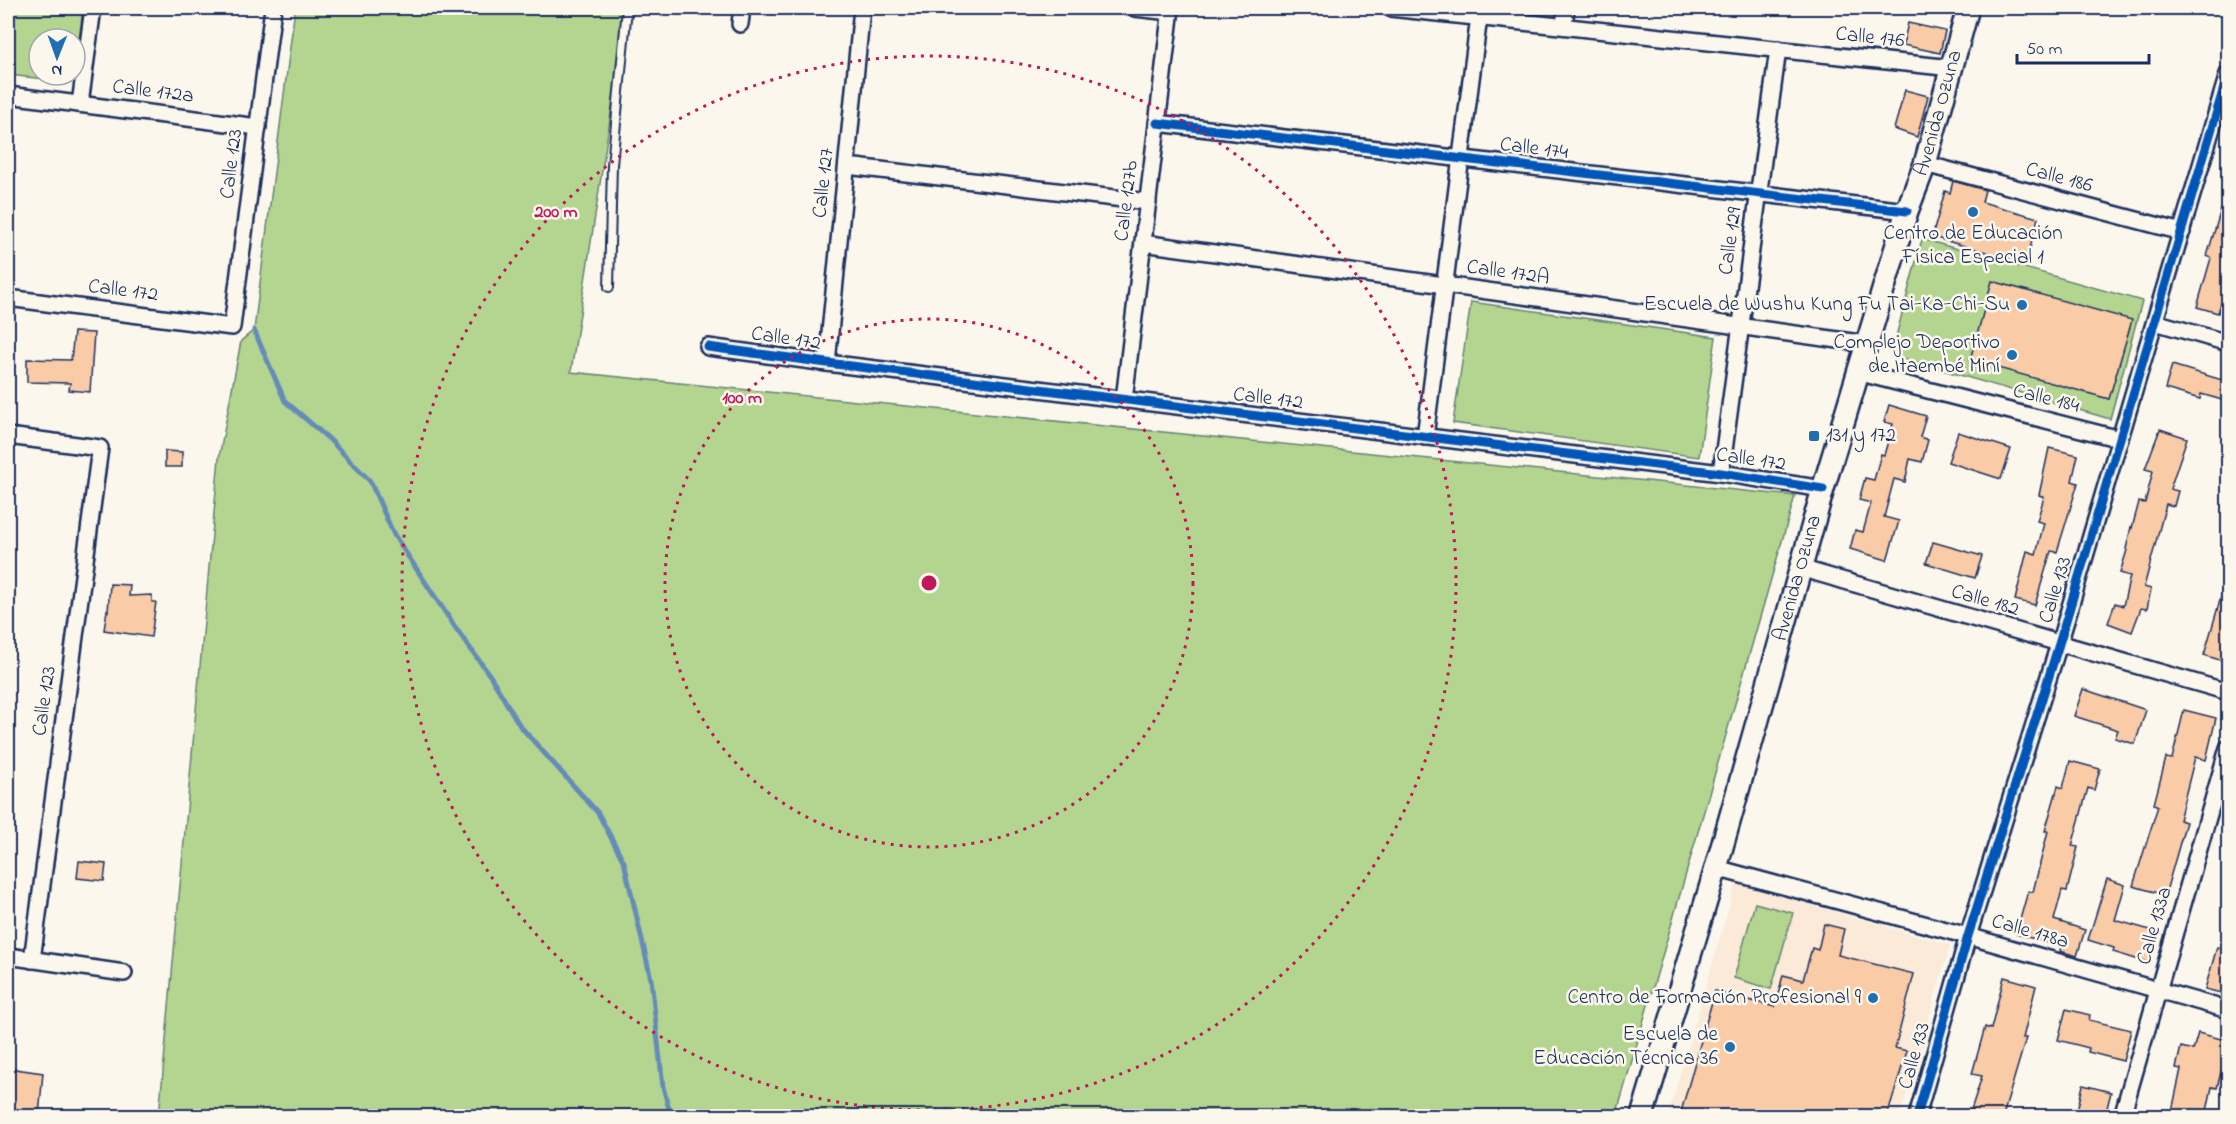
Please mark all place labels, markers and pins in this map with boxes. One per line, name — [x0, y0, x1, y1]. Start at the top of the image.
marker: Centro de Educación Física Especial 1 — [1966, 205, 1980, 219]
place label: Centro de Educación Física Especial 1 — [1883, 219, 2063, 273]
place label: Escuela de Wushu Kung Fu Tai-Ka-Chi-Su — [1644, 290, 2010, 322]
marker: Escuela de Wushu Kung Fu Tai-Ka-Chi-Su — [2015, 298, 2029, 312]
place label: Complejo Deportivo de Itaembé Miní — [1834, 328, 2000, 382]
marker: Complejo Deportivo de Itaembé Miní — [2005, 348, 2019, 362]
place label: 131 y 172 — [1826, 421, 1896, 453]
marker: 131 y 172 — [1807, 429, 1821, 443]
centre of rings — [919, 573, 939, 593]
place label: Centro de Formación Profesional 9 — [1567, 983, 1862, 1013]
marker: Centro de Formación Profesional 9 — [1866, 991, 1880, 1005]
place label: Escuela de Educación Técnica 36 — [1533, 1020, 1719, 1074]
marker: Escuela de Educación Técnica 36 — [1723, 1040, 1737, 1054]

